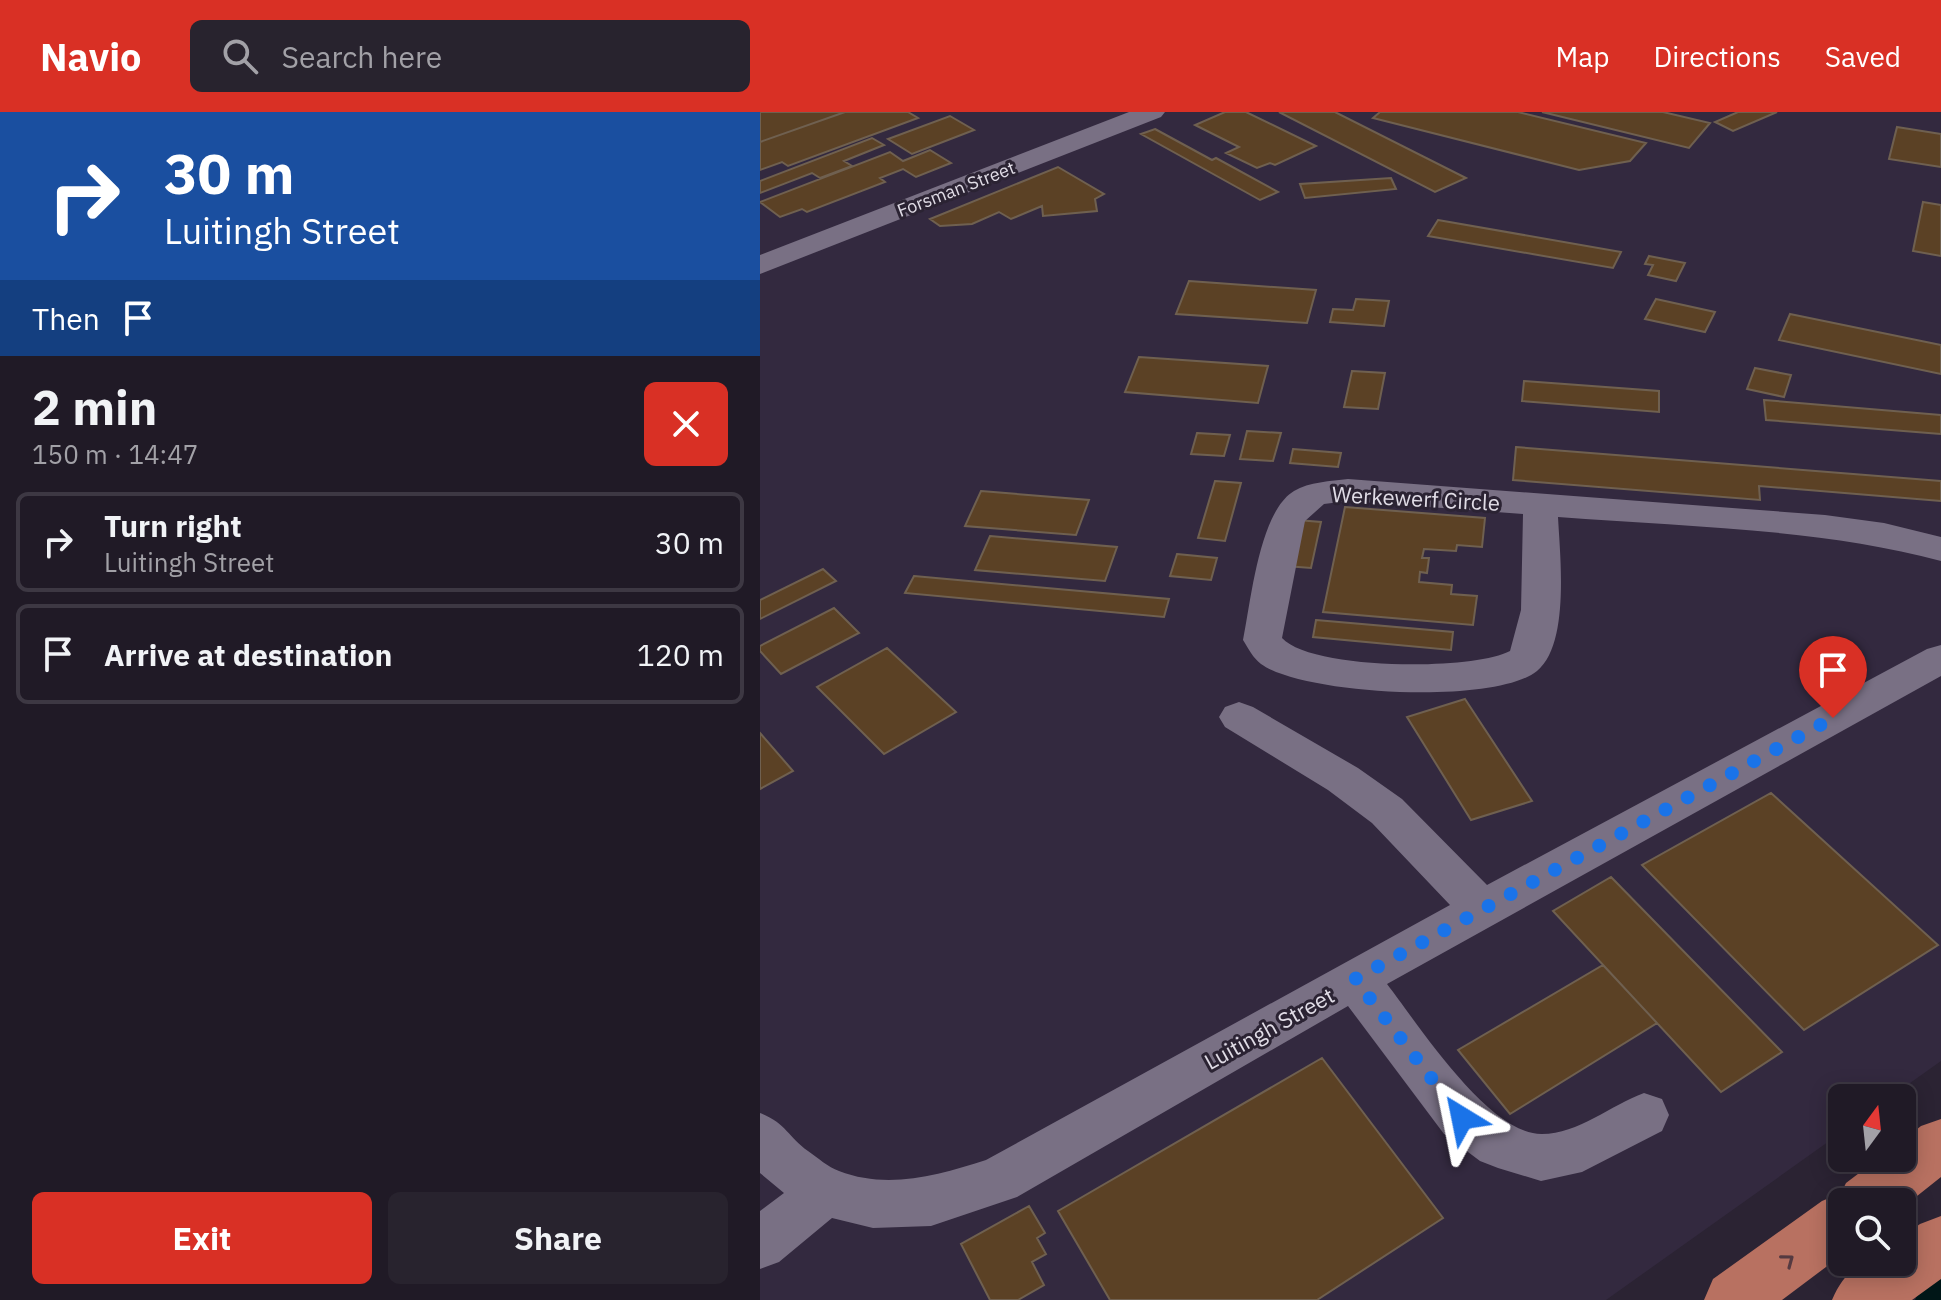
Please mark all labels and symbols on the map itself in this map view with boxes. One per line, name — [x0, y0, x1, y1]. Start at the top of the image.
street label: Forsman Street — [894, 156, 1018, 222]
street label: Werkewerf Circle — [1331, 479, 1501, 517]
pin — [1799, 636, 1867, 718]
street label: Luitingh Street — [1199, 980, 1339, 1076]
position arrow — [1420, 1076, 1504, 1160]
north arrow — [1828, 1084, 1916, 1172]
one-way arrow — [1779, 1255, 1794, 1270]

